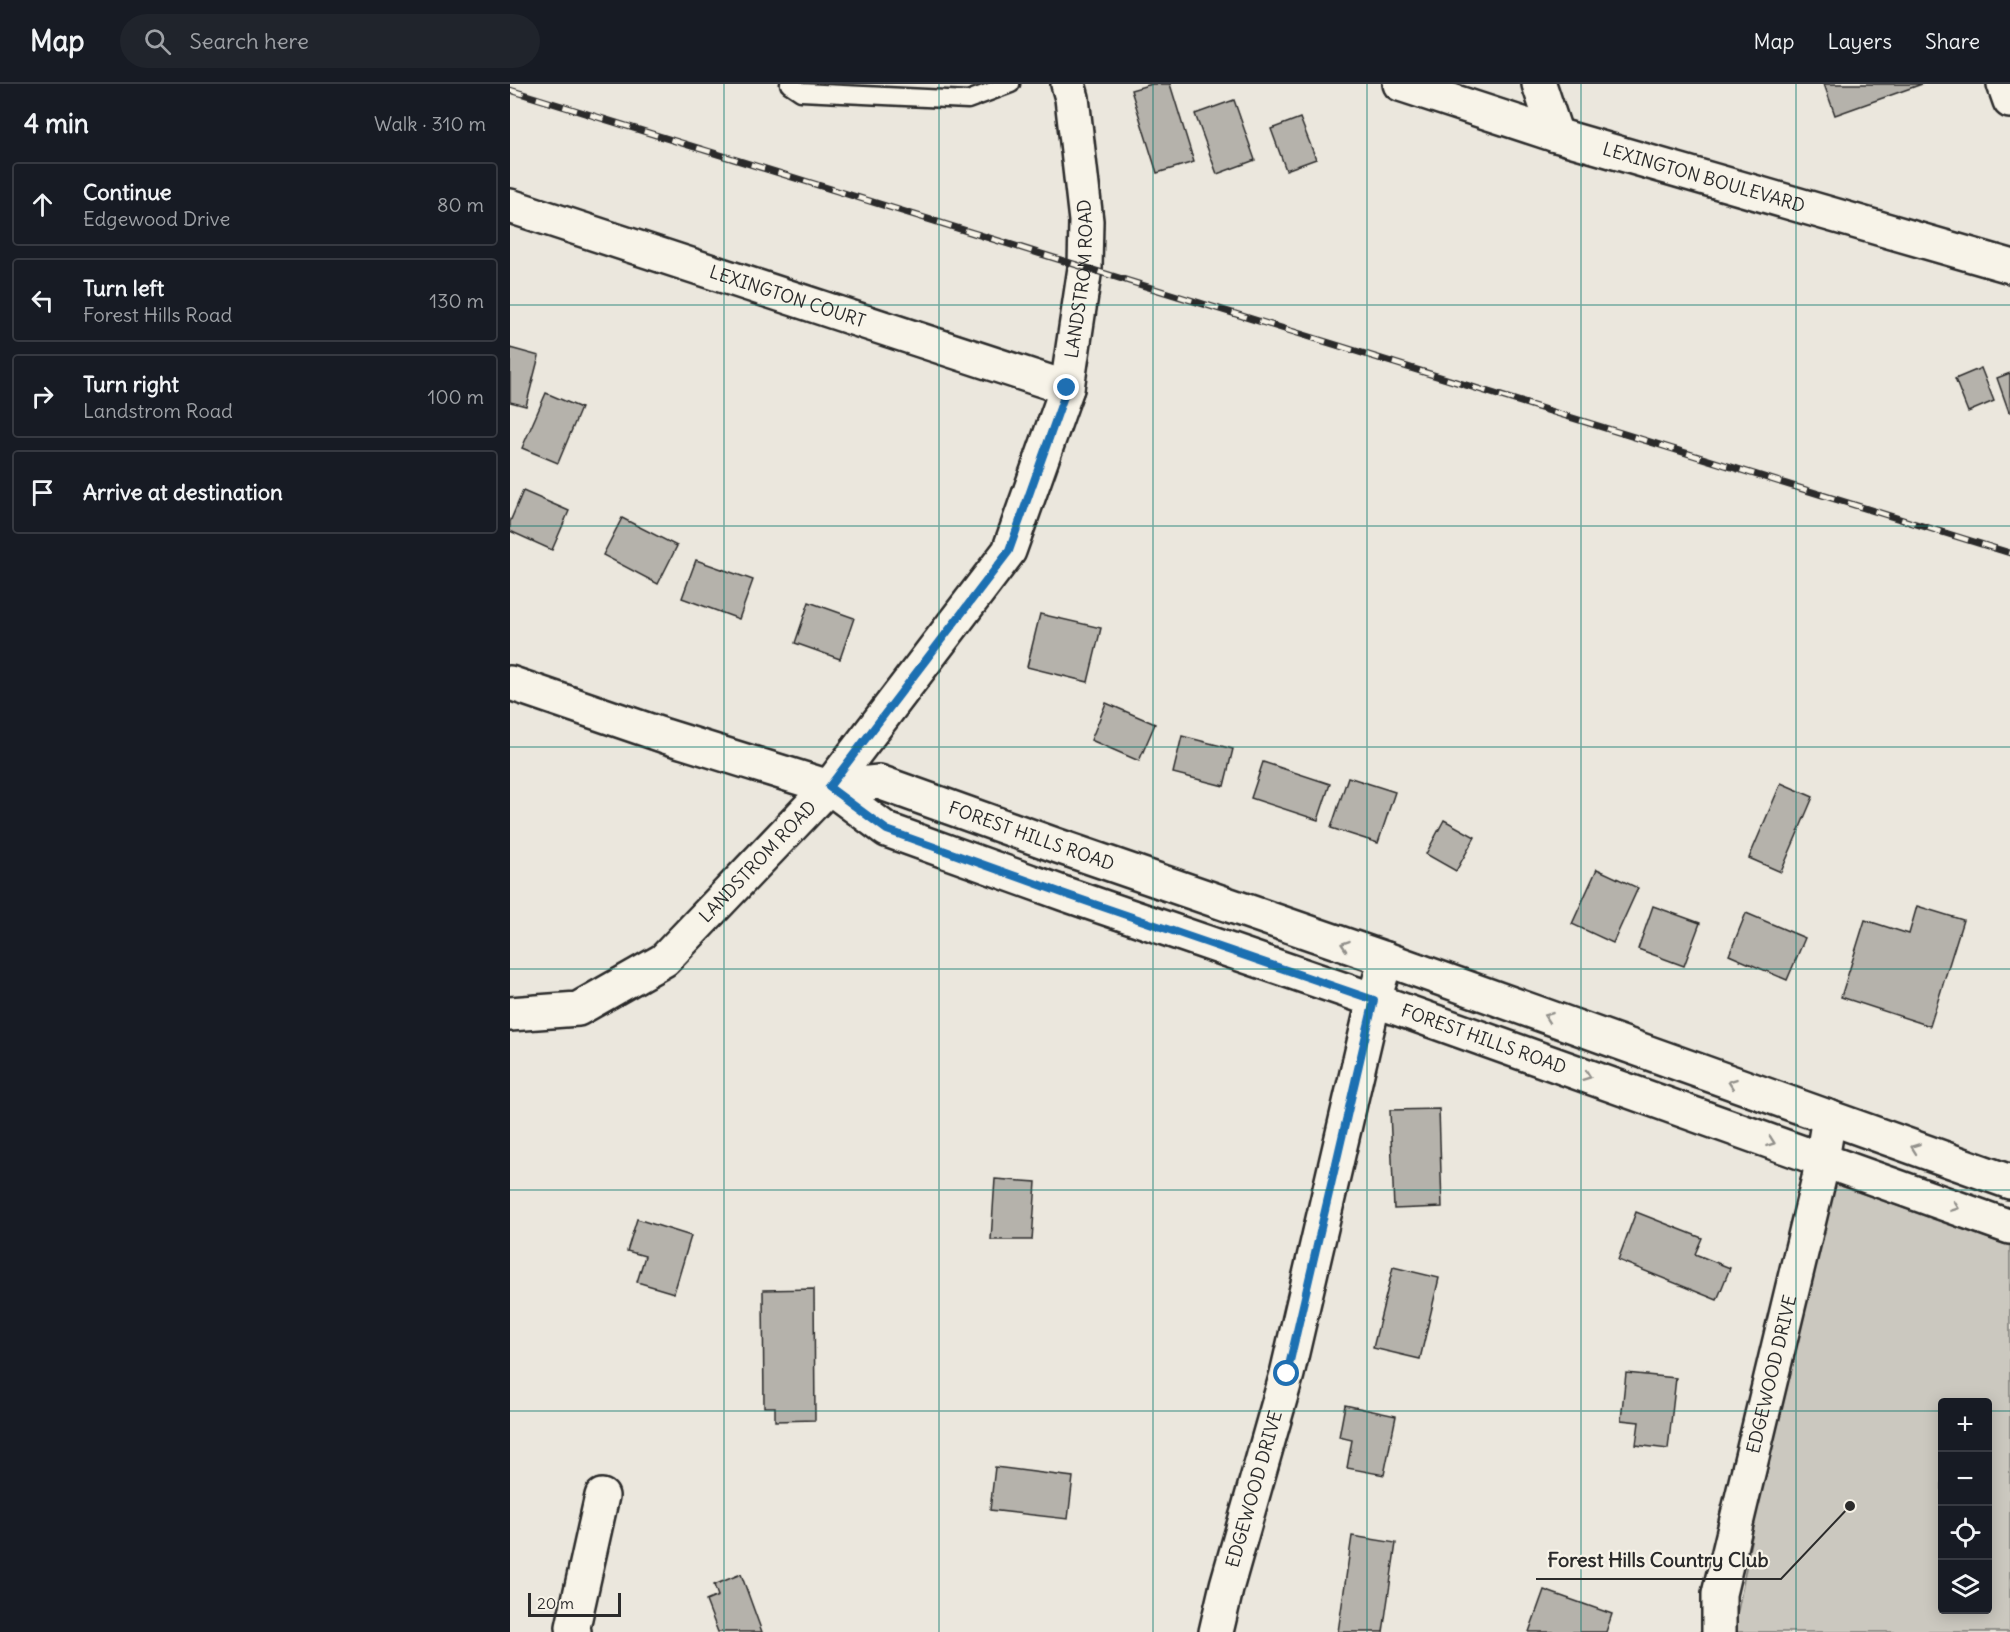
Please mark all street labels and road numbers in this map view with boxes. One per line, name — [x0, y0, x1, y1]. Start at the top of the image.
street label: LEXINGTON BOULEVARD — [1600, 137, 1808, 217]
street label: LANDSTROM ROAD — [1060, 198, 1097, 360]
street label: LEXINGTON COURT — [707, 260, 869, 332]
street label: LANDSTROM ROAD — [694, 796, 821, 927]
street label: FOREST HILLS ROAD — [946, 796, 1117, 876]
street label: FOREST HILLS ROAD — [1398, 999, 1570, 1079]
street label: EDGEWOOD DRIVE — [1741, 1293, 1801, 1456]
street label: EDGEWOOD DRIVE — [1221, 1408, 1287, 1570]

